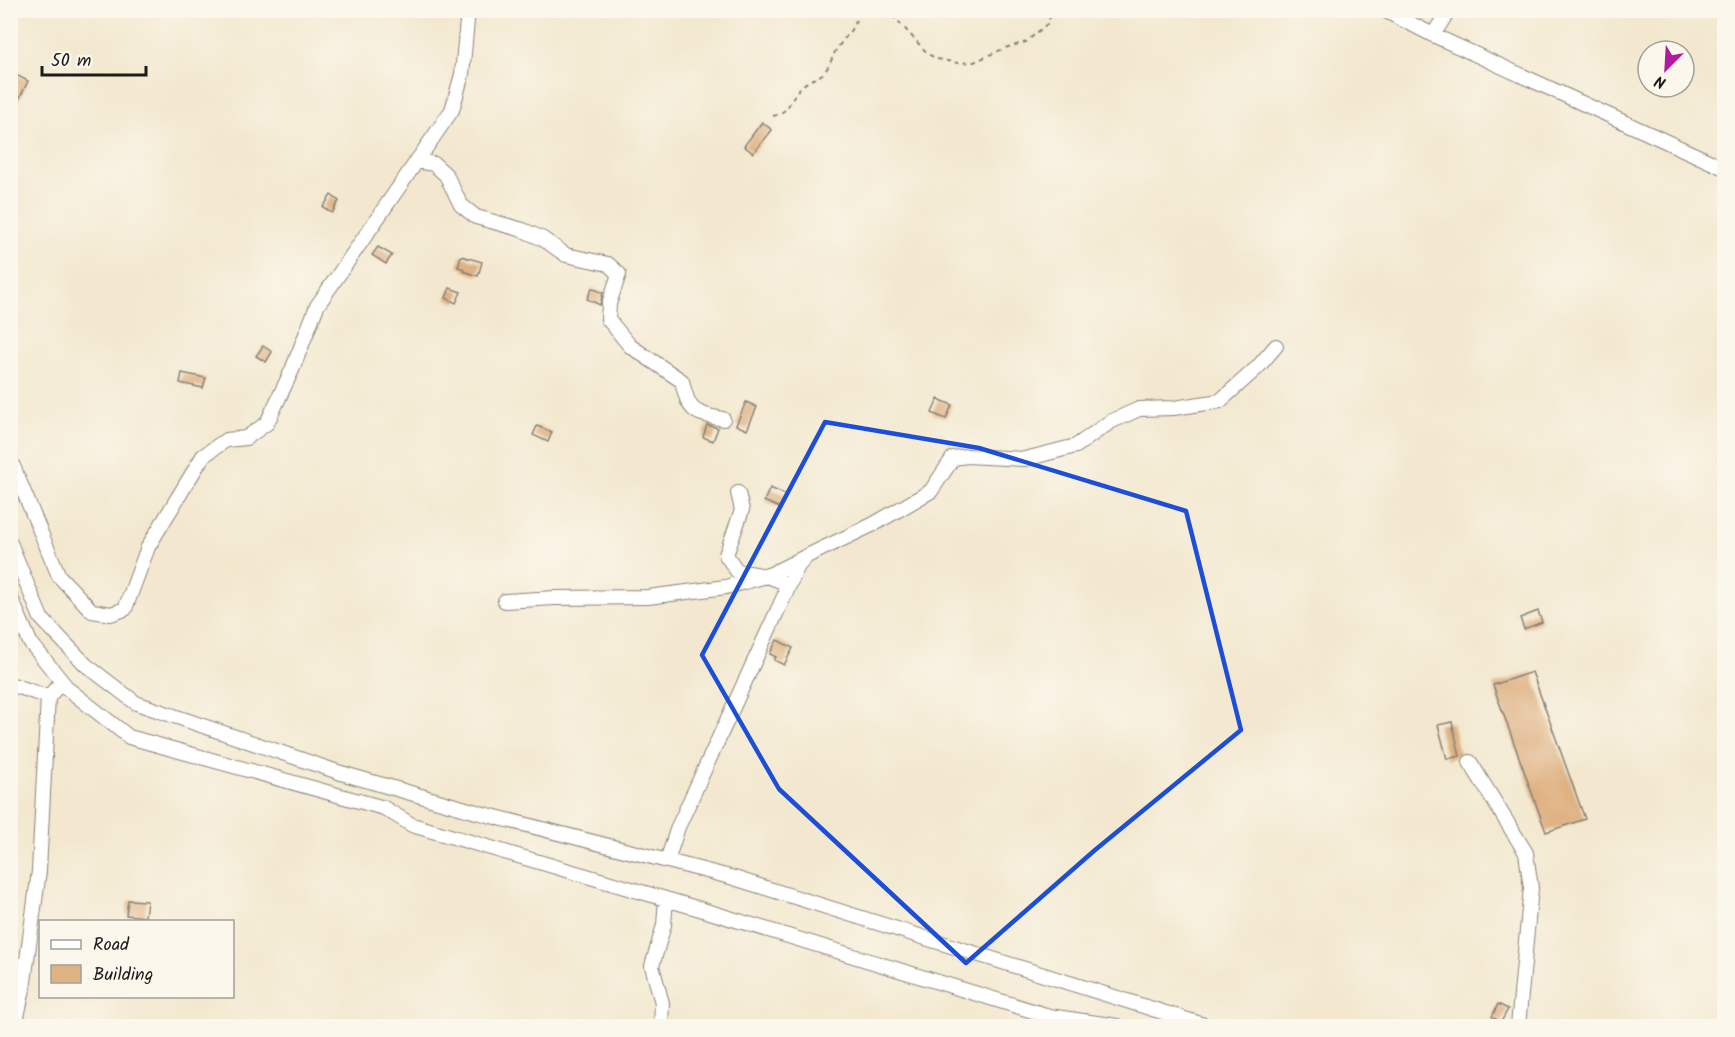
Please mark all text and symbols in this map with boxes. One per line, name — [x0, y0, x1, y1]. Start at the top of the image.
scale bar — [42, 39, 146, 77]
north arrow — [1636, 39, 1696, 99]
text: 50 m — [51, 47, 91, 76]
text: N — [1651, 68, 1670, 95]
legend — [39, 920, 234, 998]
text: Road — [93, 931, 130, 960]
text: Building — [93, 961, 153, 990]

